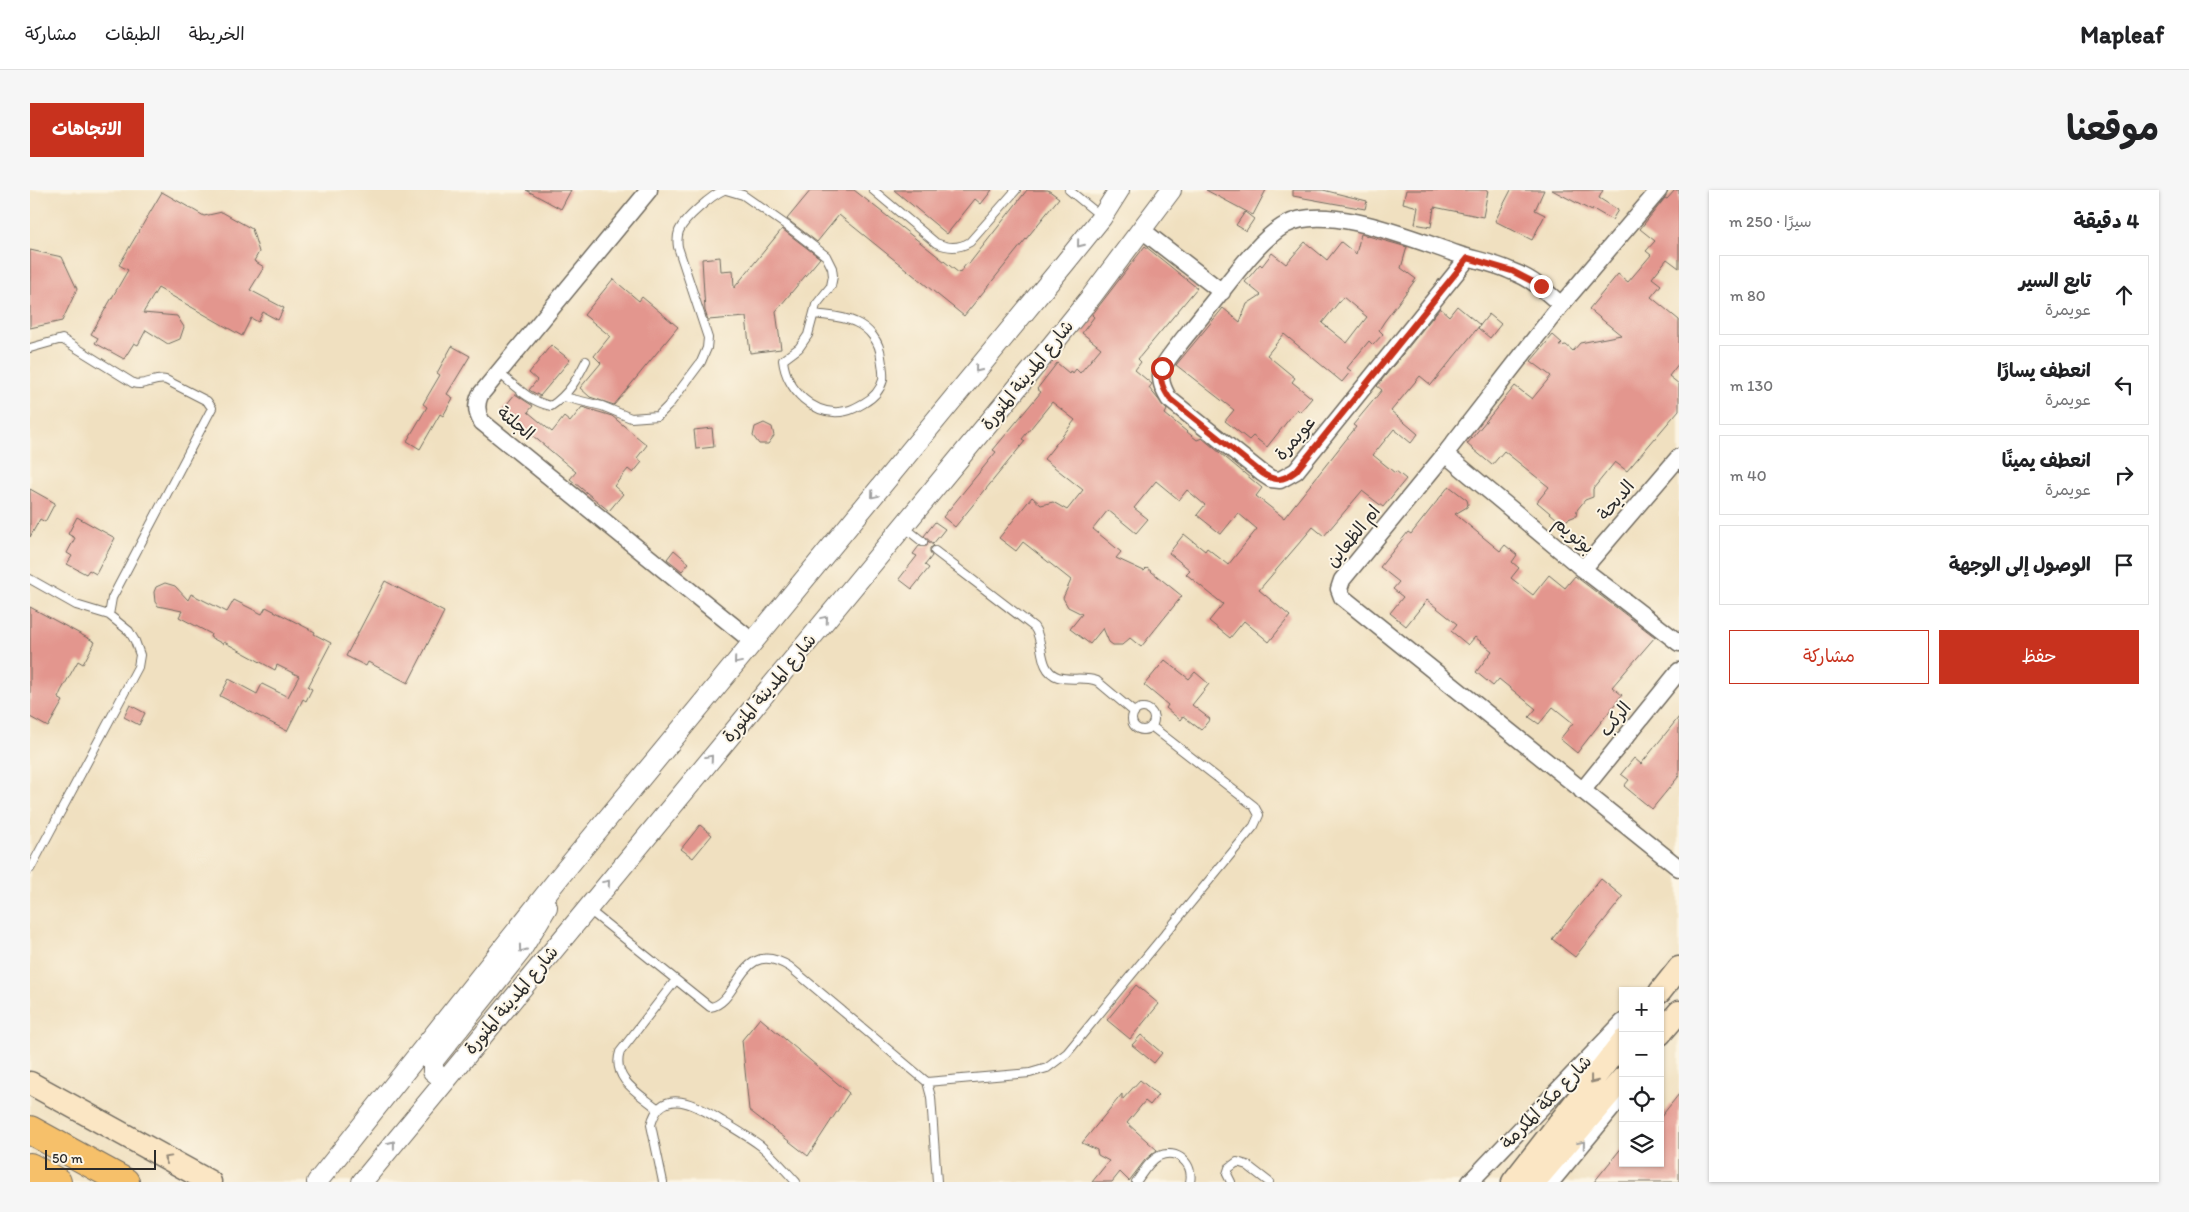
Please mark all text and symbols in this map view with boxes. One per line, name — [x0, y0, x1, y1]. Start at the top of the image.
text: Mapleaf — [2080, 20, 2164, 49]
text: مشاركة — [25, 23, 77, 45]
text: الطبقات — [105, 23, 161, 45]
text: الخريطة — [189, 23, 245, 45]
button: الاتجاهات — [30, 103, 144, 157]
text: موقعنا — [2066, 107, 2159, 149]
text: 4 دقيقة — [2073, 208, 2139, 233]
text: سيرًا · 250 m — [1729, 212, 1812, 231]
one-way arrow — [1077, 238, 1086, 247]
text: تابع السير — [2019, 269, 2091, 292]
route end — [1530, 275, 1553, 298]
icon: ahead — [2110, 281, 2138, 309]
text: 80 m — [1730, 286, 1766, 305]
text: عويمرة — [2045, 300, 2091, 319]
street label: شارع المدينة المنورة — [976, 316, 1079, 435]
route start — [1151, 357, 1174, 380]
text: انعطف يسارًا — [1997, 359, 2091, 382]
one-way arrow — [974, 364, 983, 373]
icon: left — [2110, 371, 2138, 399]
text: 130 m — [1730, 376, 1773, 395]
text: عويمرة — [2045, 390, 2091, 409]
street label: الجلتة — [493, 401, 539, 445]
street label: عويمرة — [1270, 411, 1320, 465]
text: انعطف يمينًا — [2002, 449, 2091, 472]
icon: right — [2110, 461, 2138, 489]
text: 40 m — [1730, 466, 1767, 485]
street label: الديحة — [1593, 475, 1639, 525]
text: عويمرة — [2045, 480, 2091, 499]
one-way arrow — [872, 489, 880, 498]
street label: ام الظعاين — [1321, 500, 1387, 574]
street label: بوتويم — [1547, 512, 1599, 561]
icon: arrive — [2110, 551, 2138, 579]
text: الوصول إلى الوجهة — [1949, 553, 2091, 576]
one-way arrow — [819, 616, 828, 625]
street label: شارع المدينة المنورة — [717, 629, 822, 747]
button: مشاركة — [1729, 630, 1929, 684]
button: حفظ — [1939, 630, 2139, 684]
one-way arrow — [735, 655, 743, 664]
street label: الركب — [1594, 697, 1636, 741]
one-way arrow — [705, 755, 713, 764]
one-way arrow — [601, 880, 610, 889]
street label: شارع المدينة المنورة — [459, 941, 564, 1059]
one-way arrow — [519, 943, 528, 953]
map controls — [1619, 987, 1664, 1167]
button: + — [1619, 987, 1664, 1032]
button: − — [1619, 1032, 1664, 1077]
street label: شارع مكة المكرمة — [1496, 1050, 1597, 1154]
one-way arrow — [1590, 1074, 1598, 1083]
button: locate — [1619, 1077, 1664, 1122]
button: layers — [1619, 1122, 1664, 1167]
one-way arrow — [387, 1141, 395, 1150]
one-way arrow — [1576, 1141, 1585, 1150]
scale bar — [45, 1147, 156, 1170]
text: 50 m — [52, 1150, 83, 1167]
one-way arrow — [164, 1155, 173, 1165]

